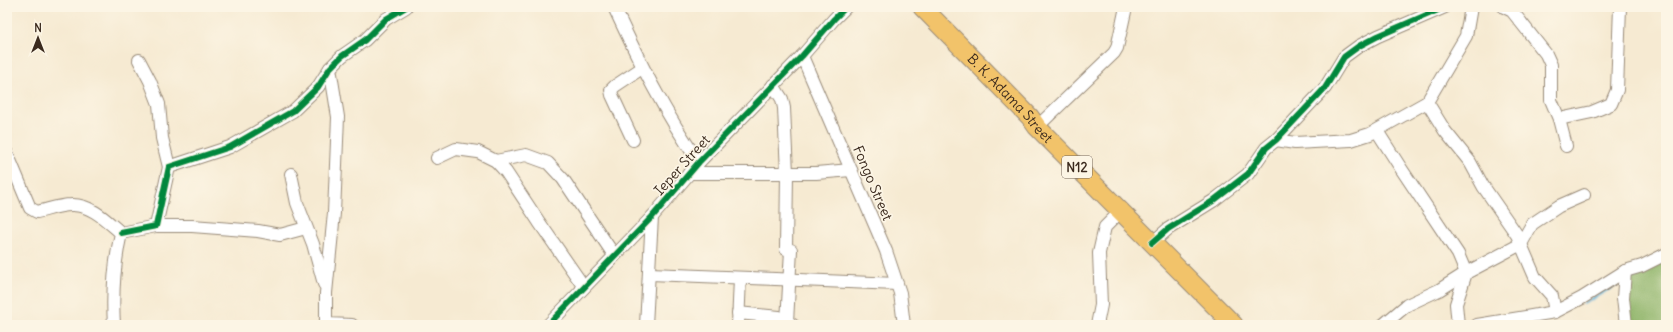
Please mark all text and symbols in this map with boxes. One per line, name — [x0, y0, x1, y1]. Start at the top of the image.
north arrow — [18, 18, 58, 58]
text: N — [34, 21, 42, 35]
street label: B. K. Adama Street — [964, 50, 1057, 147]
street label: Ieper Street — [650, 131, 714, 199]
street label: Fongo Street — [849, 143, 897, 223]
road number: N12 — [1062, 156, 1092, 178]

